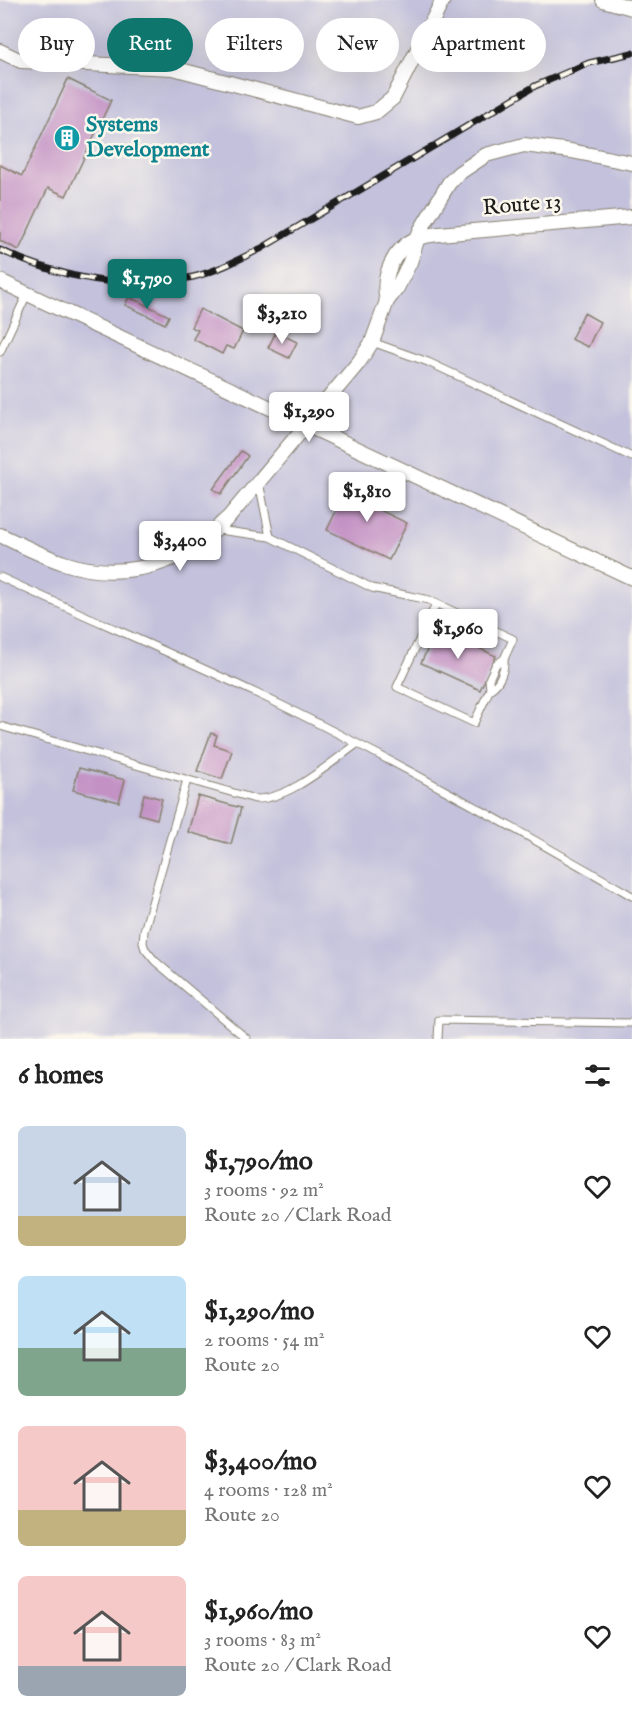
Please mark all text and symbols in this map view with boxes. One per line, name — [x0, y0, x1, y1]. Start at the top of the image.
chip: Buy — [18, 18, 95, 72]
chip: Rent — [107, 18, 193, 72]
chip: Filters — [205, 18, 304, 72]
chip: New — [316, 18, 399, 72]
chip: Apartment — [411, 18, 546, 72]
place label: Systems Development — [86, 111, 210, 164]
building icon: Systems Development — [52, 123, 82, 153]
street label: Route 13 — [482, 188, 562, 222]
pin: $1,790 — [98, 259, 196, 310]
text: $1,790 — [122, 266, 172, 291]
pin: $3,210 — [233, 294, 331, 345]
text: $3,210 — [257, 301, 307, 326]
pin: $1,290 — [260, 392, 358, 443]
text: $1,290 — [283, 399, 335, 424]
pin: $1,810 — [318, 472, 416, 523]
text: $1,810 — [343, 479, 391, 504]
pin: $3,400 — [131, 521, 229, 572]
text: $3,400 — [153, 528, 207, 553]
pin: $1,960 — [409, 609, 507, 660]
text: $1,960 — [433, 616, 483, 641]
text: 6 homes — [18, 1059, 103, 1092]
icon: filters — [581, 1059, 614, 1092]
text: $1,790/mo — [204, 1145, 313, 1178]
icon: home — [66, 1150, 138, 1222]
icon: heart — [581, 1170, 614, 1203]
text: 3 rooms · 92 m² — [204, 1178, 324, 1203]
text: Route 20 / Clark Road — [204, 1203, 391, 1228]
text: $1,290/mo — [204, 1295, 314, 1328]
icon: home — [66, 1300, 138, 1372]
icon: heart — [581, 1320, 614, 1353]
text: 2 rooms · 54 m² — [204, 1328, 325, 1353]
text: Route 20 — [204, 1353, 280, 1378]
text: $3,400/mo — [204, 1445, 317, 1478]
icon: home — [66, 1450, 138, 1522]
icon: heart — [581, 1470, 614, 1503]
text: 4 rooms · 128 m² — [204, 1478, 333, 1503]
text: Route 20 — [204, 1503, 280, 1528]
text: $1,960/mo — [204, 1595, 313, 1628]
icon: home — [66, 1600, 138, 1672]
icon: heart — [581, 1620, 614, 1653]
text: 3 rooms · 83 m² — [204, 1628, 321, 1653]
text: Route 20 / Clark Road — [204, 1653, 391, 1678]

